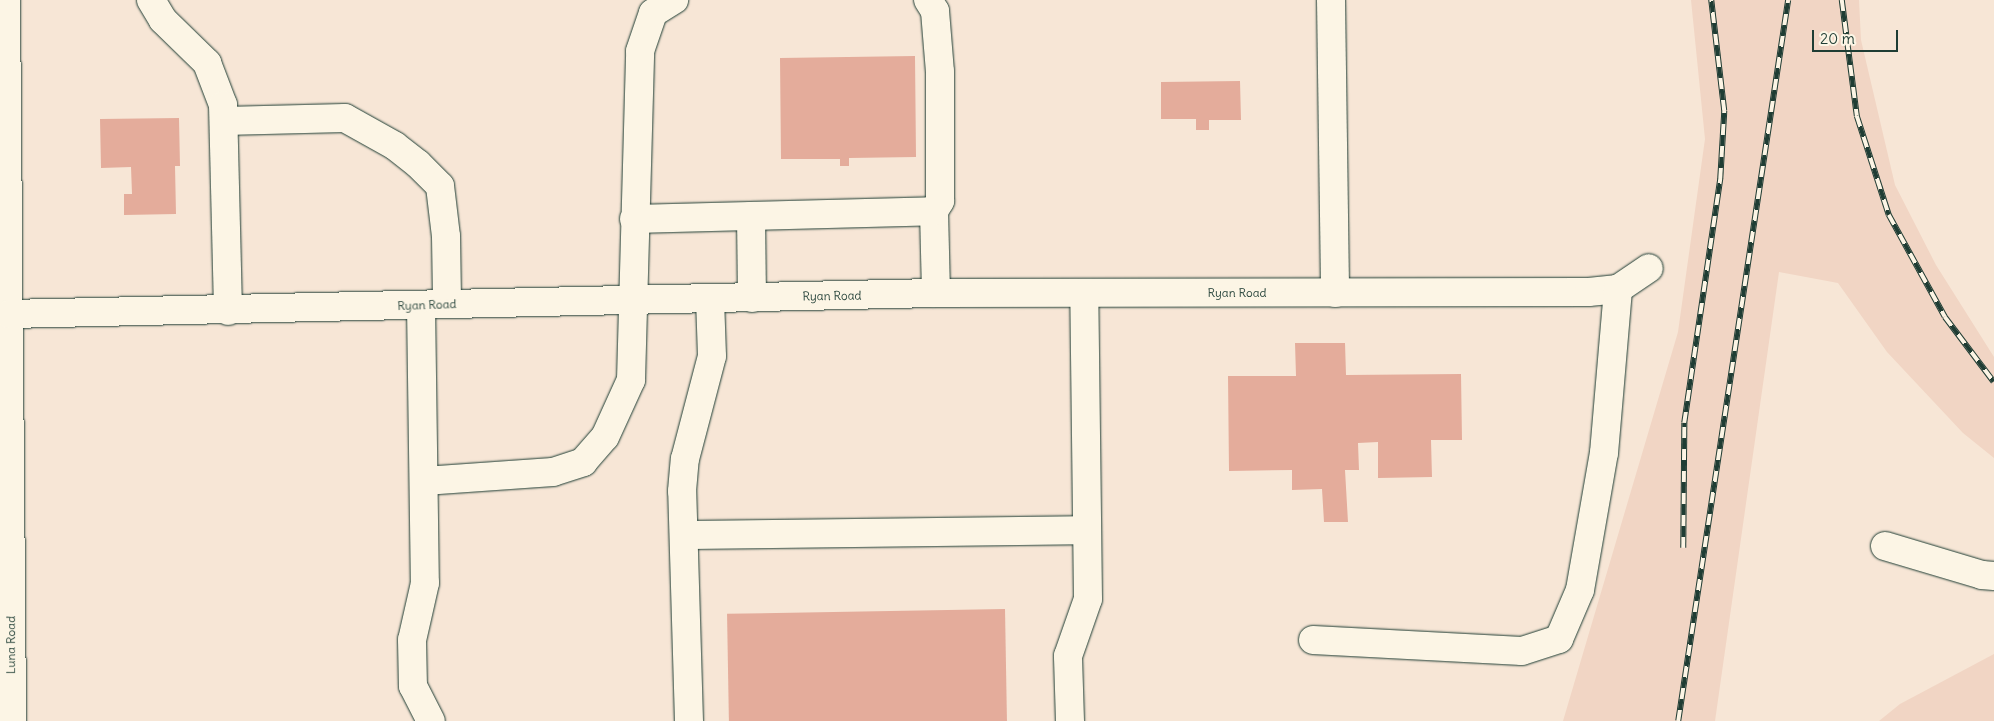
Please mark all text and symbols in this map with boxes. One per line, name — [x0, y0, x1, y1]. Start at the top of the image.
scale bar — [1814, 20, 1900, 52]
text: 20 m — [1820, 29, 1855, 48]
street label: Ryan Road — [1207, 286, 1267, 300]
street label: Ryan Road — [802, 288, 862, 304]
street label: Ryan Road — [397, 297, 457, 313]
street label: Luna Road — [4, 616, 18, 674]

